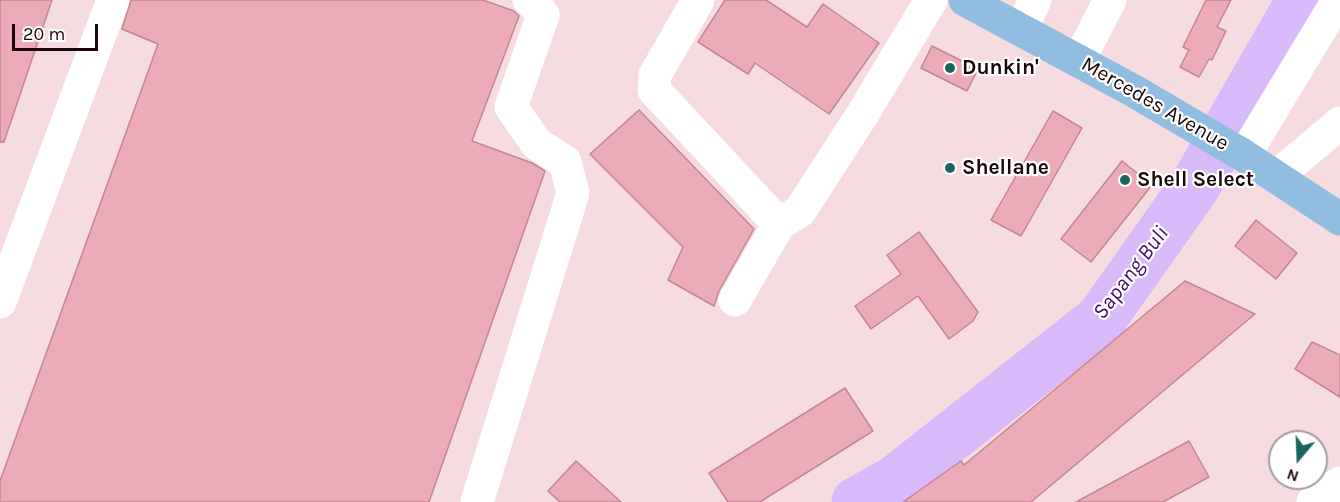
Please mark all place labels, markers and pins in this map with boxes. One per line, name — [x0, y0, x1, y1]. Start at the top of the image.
place label: Dunkin' — [962, 55, 1039, 81]
marker: Dunkin' — [943, 61, 957, 75]
place label: Shellane — [962, 155, 1049, 181]
marker: Shellane — [943, 161, 957, 175]
place label: Shell Select — [1137, 167, 1254, 193]
marker: Shell Select — [1118, 173, 1132, 187]

